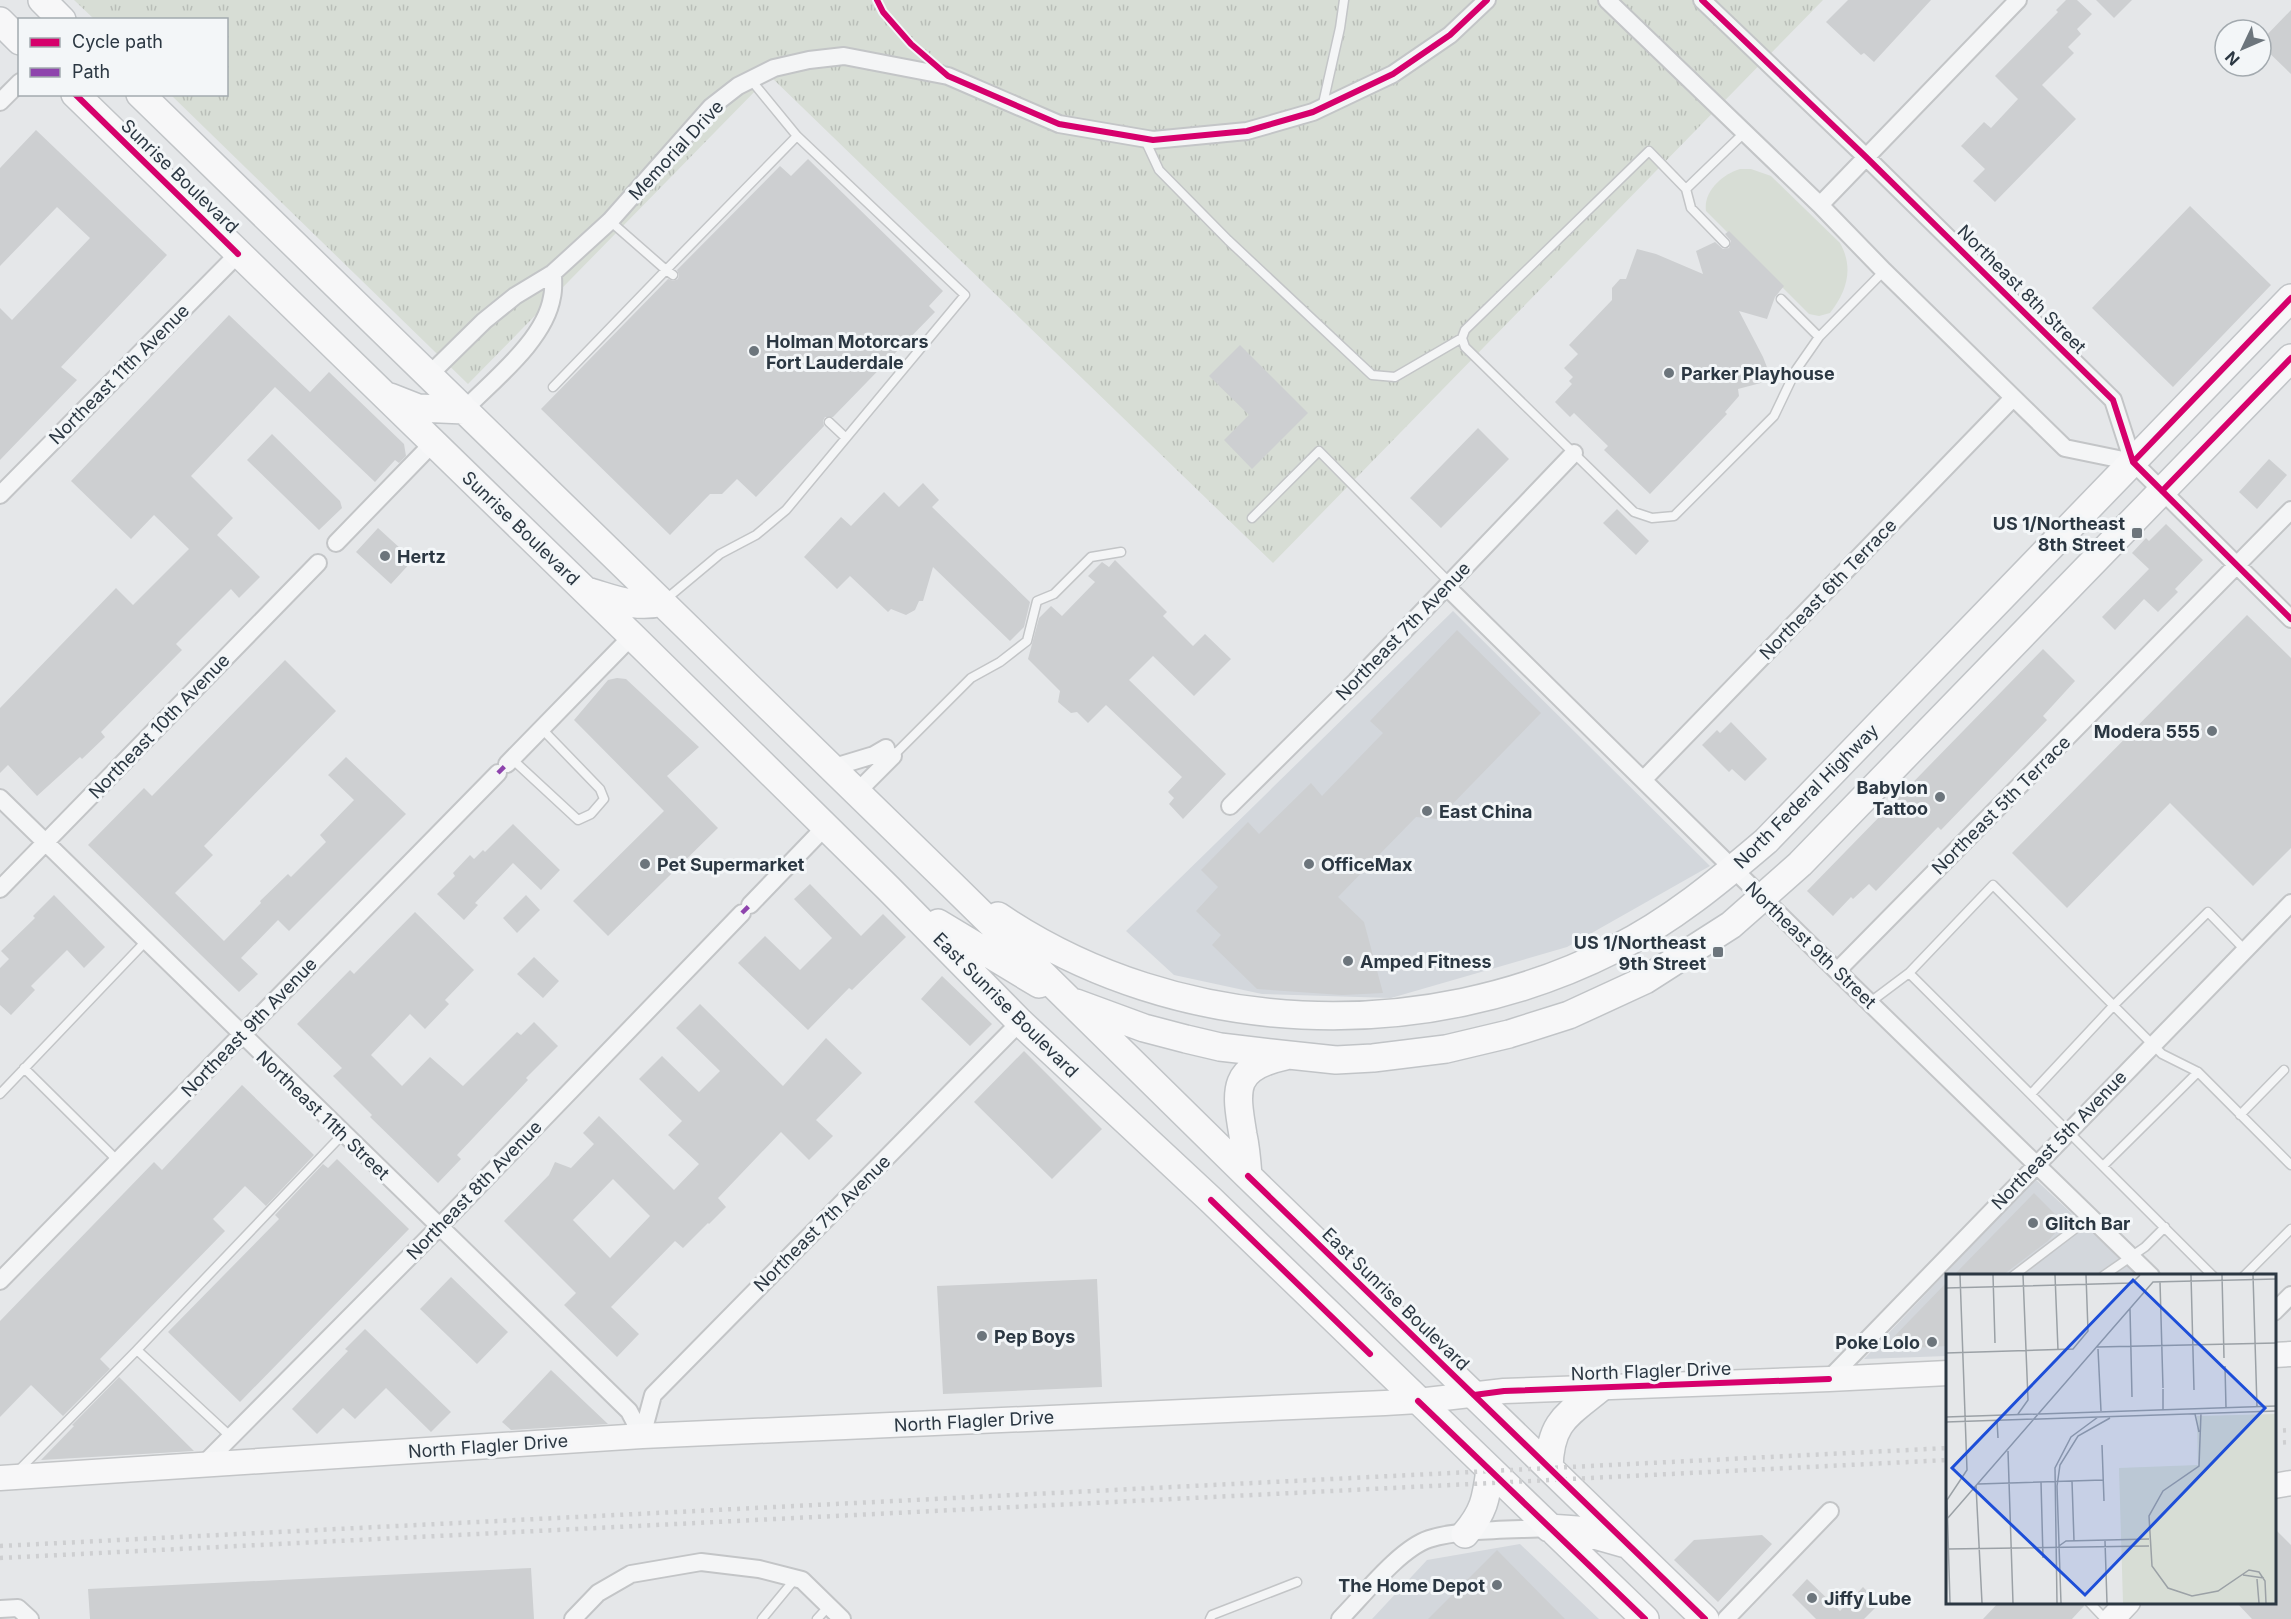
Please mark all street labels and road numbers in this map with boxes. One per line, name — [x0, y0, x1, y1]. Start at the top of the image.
street label: Memorial Drive — [624, 96, 728, 204]
street label: Sunrise Boulevard — [117, 115, 243, 237]
street label: Northeast 8th Street — [1954, 221, 2091, 358]
street label: Northeast 11th Avenue — [45, 300, 193, 448]
street label: Sunrise Boulevard — [458, 467, 584, 589]
street label: Northeast 6th Terrace — [1755, 514, 1901, 664]
street label: Northeast 7th Avenue — [1331, 557, 1475, 705]
street label: Northeast 10th Avenue — [84, 649, 234, 803]
street label: North Federal Highway — [1730, 720, 1882, 872]
street label: Northeast 5th Terrace — [1927, 731, 2075, 879]
street label: Northeast 9th Street — [1741, 877, 1881, 1013]
street label: East Sunrise Boulevard — [929, 928, 1083, 1082]
street label: Northeast 9th Avenue — [177, 953, 321, 1101]
street label: Northeast 11th Street — [252, 1046, 394, 1184]
street label: Northeast 5th Avenue — [1987, 1066, 2131, 1214]
street label: Northeast 8th Avenue — [402, 1116, 546, 1264]
street label: Northeast 7th Avenue — [749, 1150, 895, 1296]
street label: East Sunrise Boulevard — [1318, 1223, 1474, 1375]
street label: North Flagler Drive — [1570, 1358, 1732, 1384]
street label: North Flagler Drive — [893, 1406, 1055, 1436]
street label: North Flagler Drive — [407, 1430, 569, 1462]

